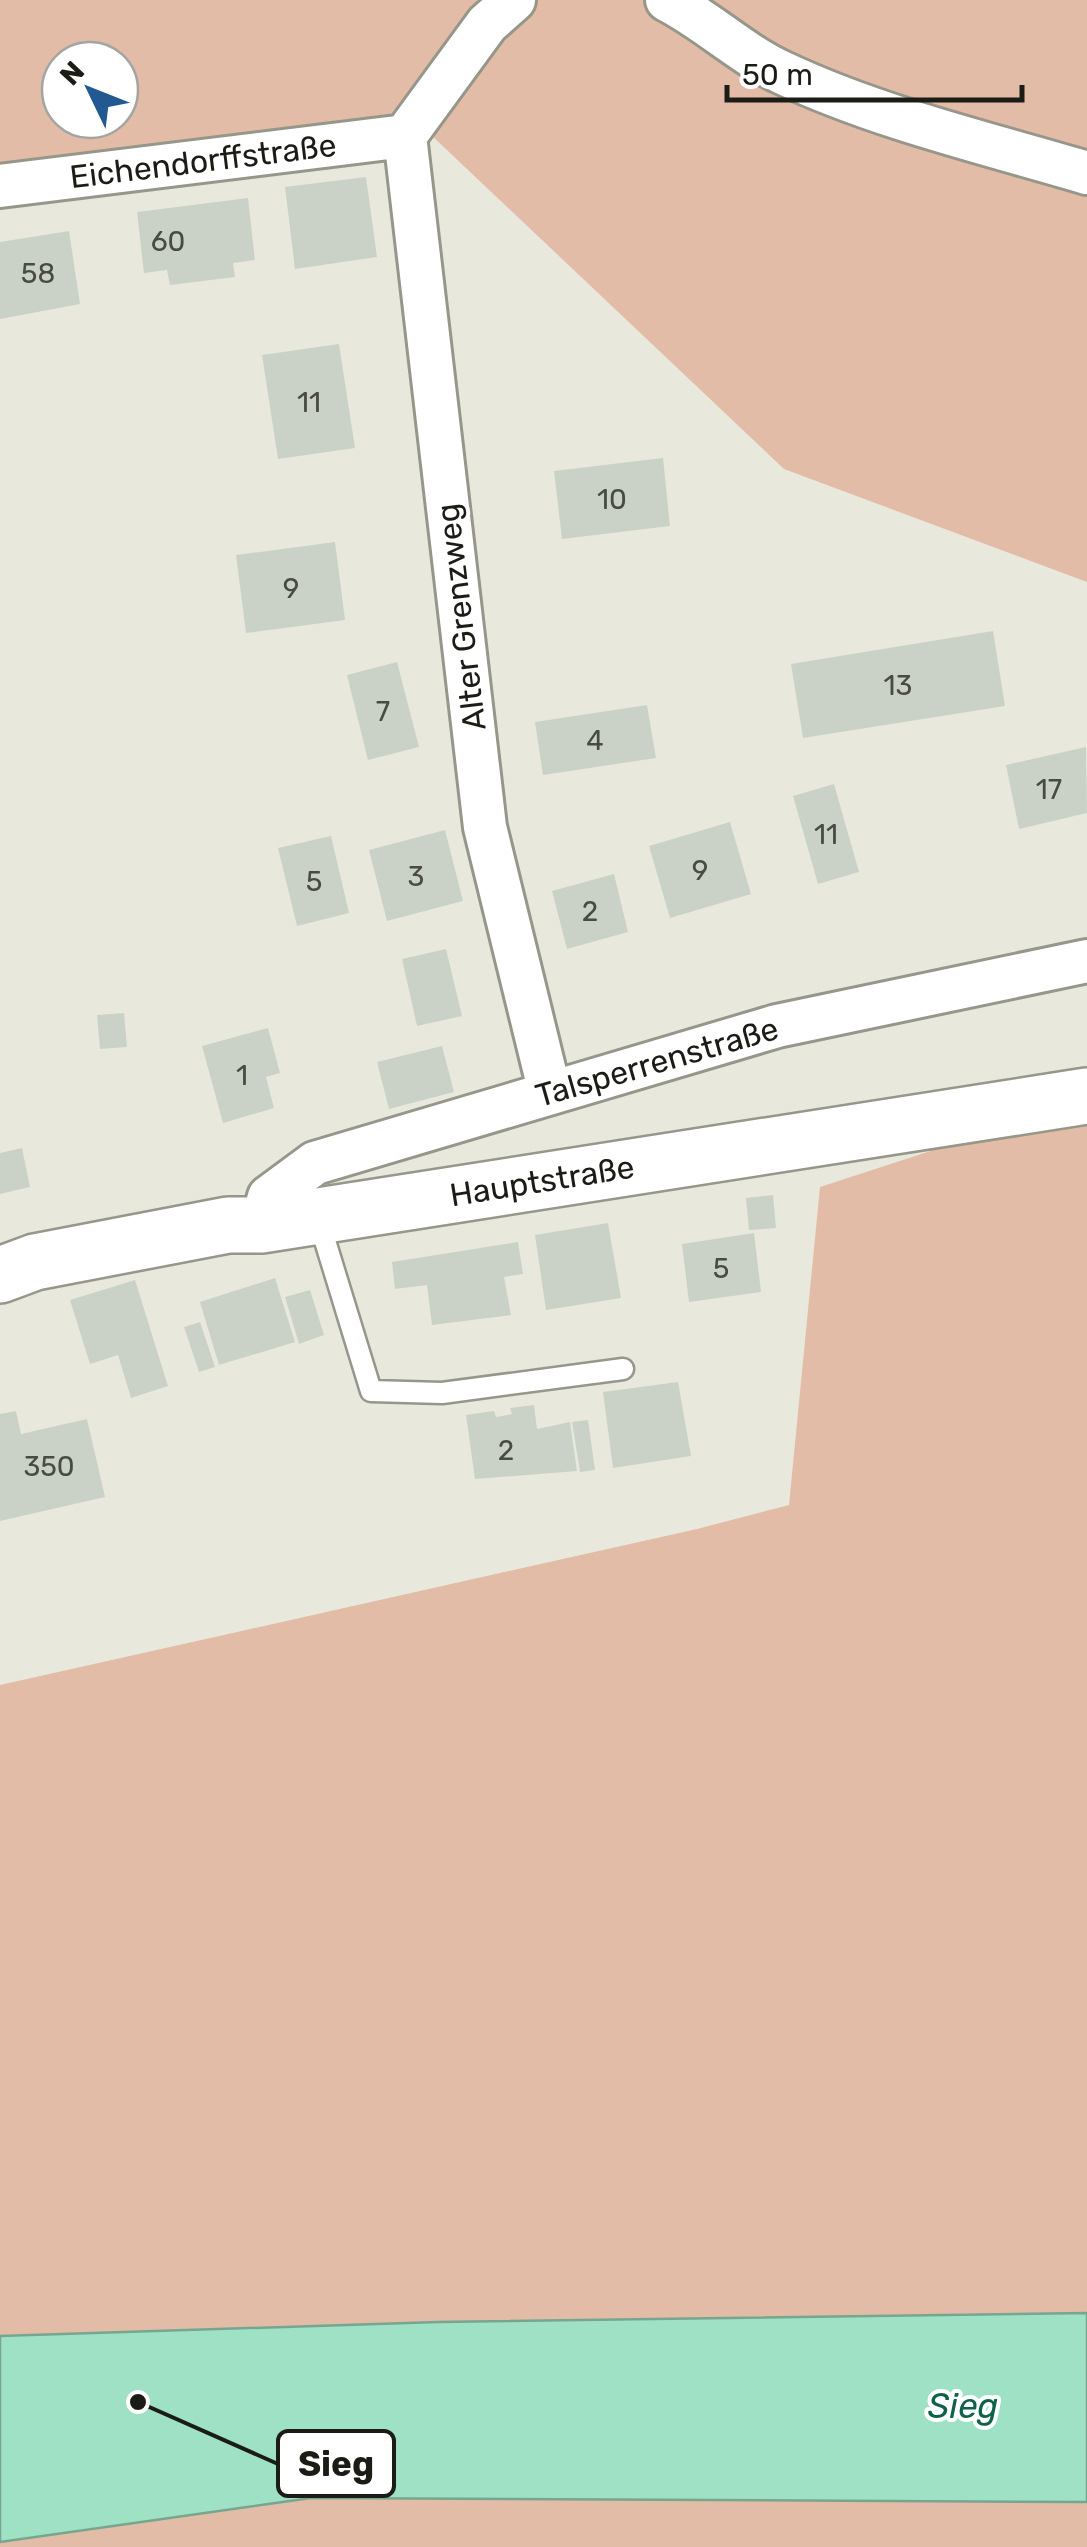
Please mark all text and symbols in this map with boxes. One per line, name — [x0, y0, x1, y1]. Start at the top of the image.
north arrow — [40, 40, 140, 140]
scale bar — [727, 40, 1022, 102]
text: N — [53, 55, 91, 92]
text: 50 m — [742, 57, 813, 93]
street label: Eichendorffstraße — [67, 126, 339, 196]
house number: 60 — [151, 225, 185, 258]
house number: 58 — [21, 257, 55, 290]
house number: 11 — [297, 386, 321, 419]
house number: 10 — [597, 483, 627, 516]
street label: Alter Grenzweg — [428, 501, 494, 733]
house number: 9 — [283, 572, 299, 605]
house number: 13 — [884, 669, 912, 702]
house number: 7 — [376, 695, 390, 728]
house number: 4 — [586, 724, 604, 757]
house number: 17 — [1036, 773, 1062, 806]
house number: 11 — [814, 818, 838, 851]
house number: 9 — [692, 854, 708, 887]
house number: 3 — [408, 860, 424, 893]
house number: 5 — [306, 865, 322, 898]
house number: 2 — [582, 895, 598, 928]
street label: Talsperrenstraße — [531, 1009, 783, 1115]
house number: 1 — [236, 1059, 248, 1092]
street label: Hauptstraße — [447, 1148, 637, 1214]
house number: 5 — [713, 1252, 729, 1285]
house number: 2 — [498, 1434, 514, 1467]
house number: 350 — [23, 1450, 75, 1483]
water label: Sieg — [928, 2385, 998, 2427]
callout: Sieg — [278, 2431, 394, 2496]
text: Sieg — [298, 2443, 374, 2485]

